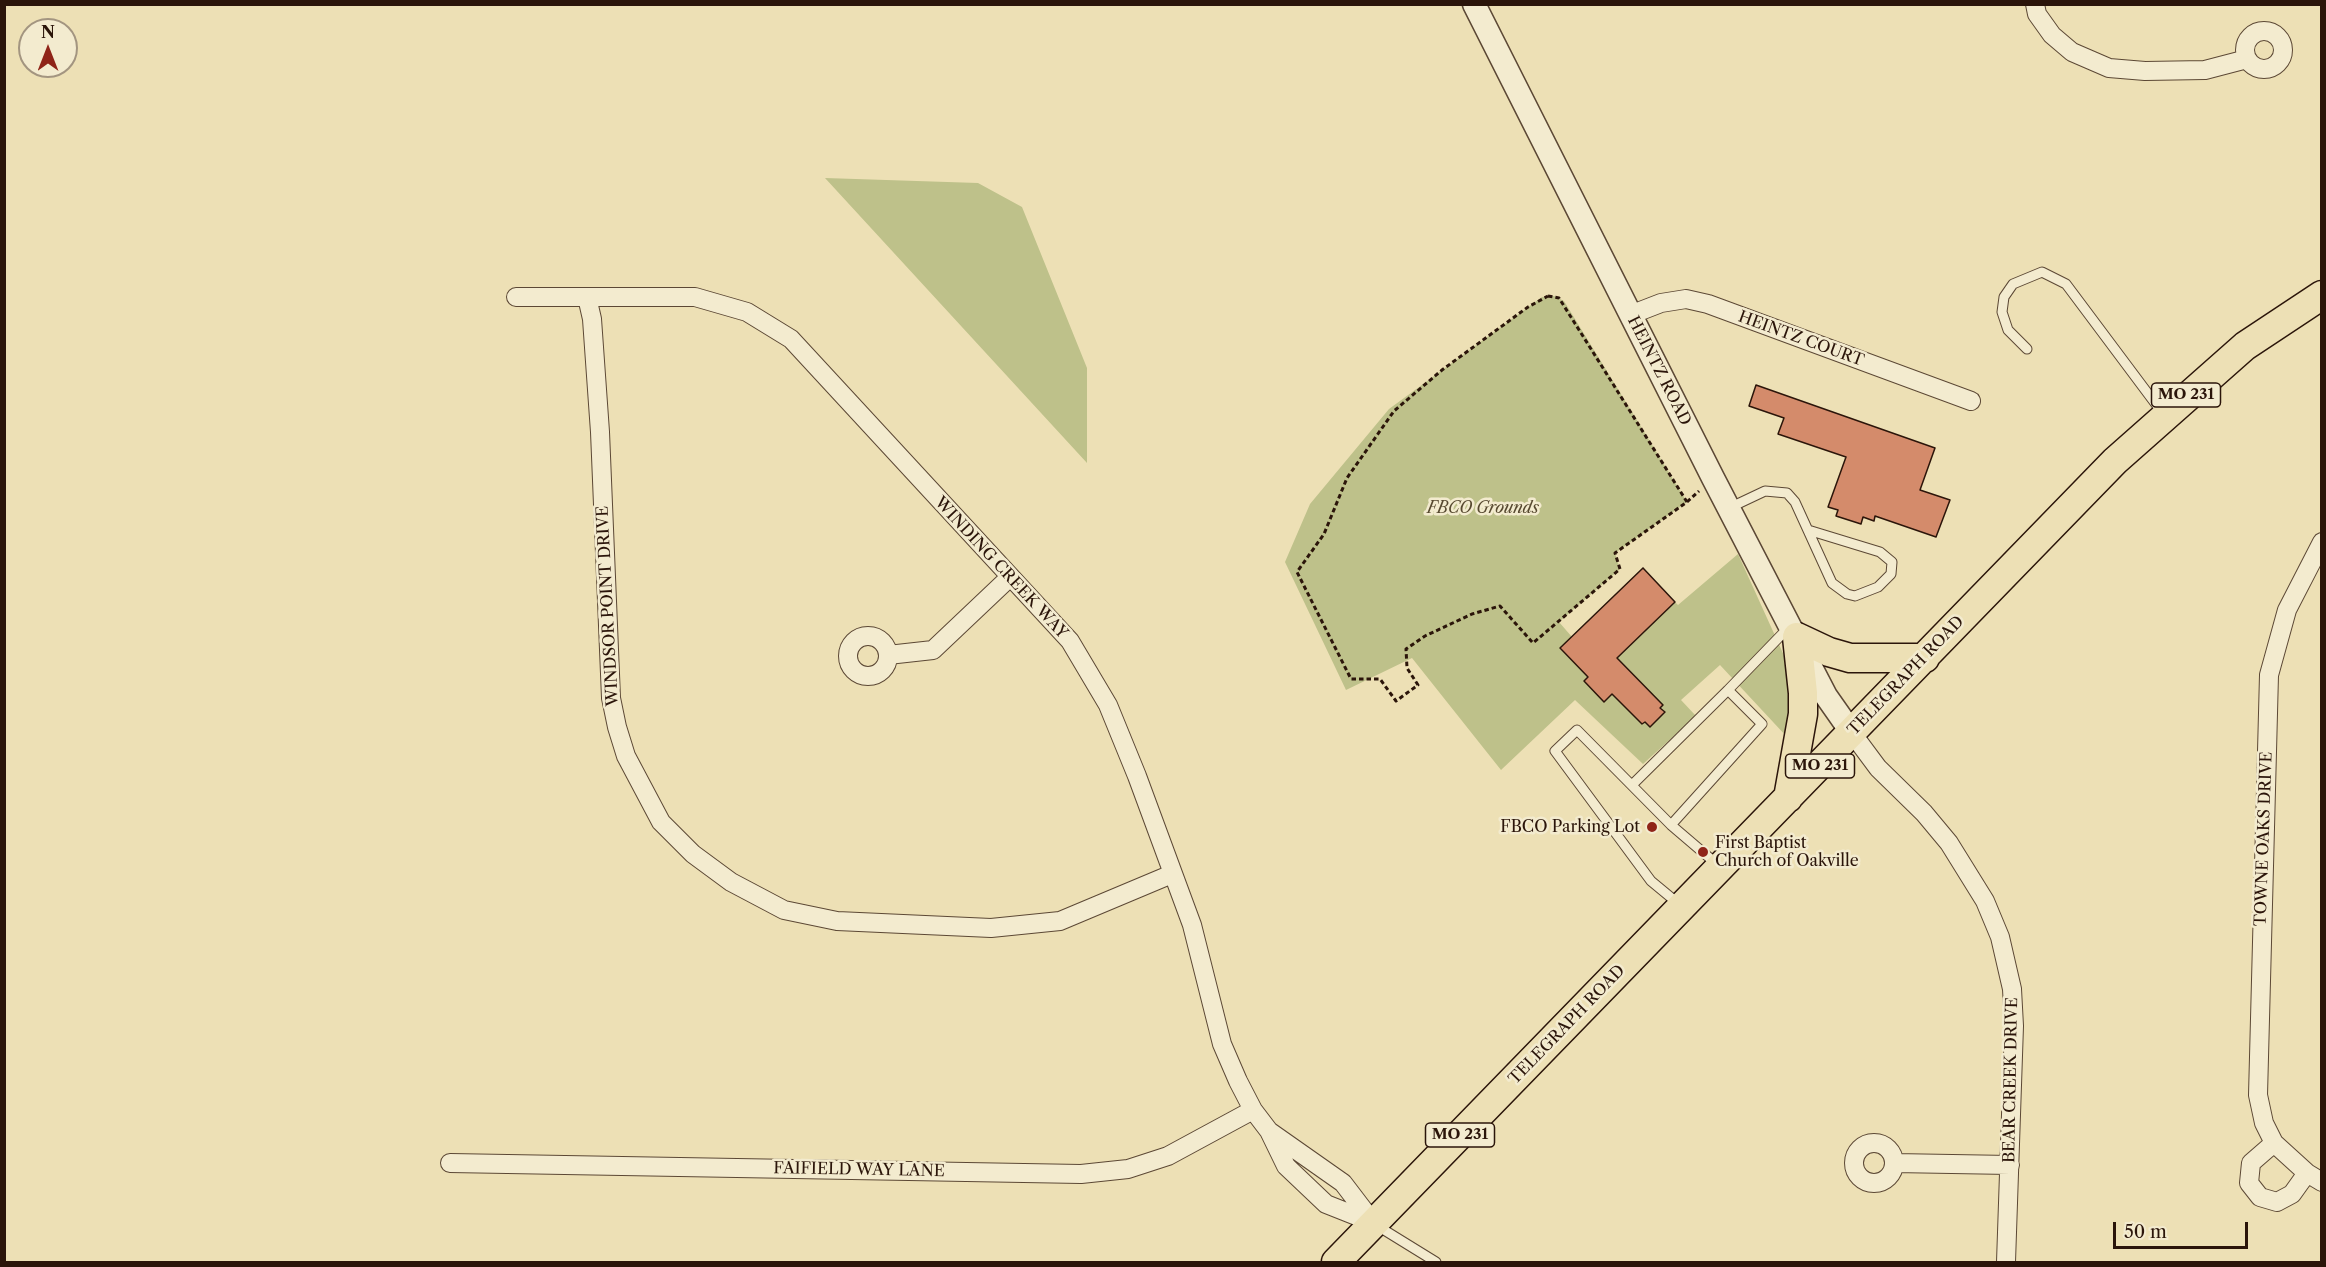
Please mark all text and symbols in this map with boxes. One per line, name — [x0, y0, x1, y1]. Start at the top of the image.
north arrow — [18, 18, 78, 78]
text: N — [41, 22, 55, 42]
street label: HEINTZ COURT — [1736, 307, 1866, 371]
street label: HEINTZ ROAD — [1623, 313, 1695, 429]
road number: MO 231 — [2152, 383, 2220, 407]
street label: WINDING CREEK WAY — [930, 493, 1072, 643]
park label: FBCO Grounds — [1427, 498, 1539, 518]
street label: WINDSOR POINT DRIVE — [593, 505, 623, 707]
street label: TELEGRAPH ROAD — [1844, 612, 1968, 740]
street label: TOWNE OAKS DRIVE — [2251, 751, 2277, 927]
road number: MO 231 — [1786, 754, 1854, 778]
place label: FBCO Parking Lot — [1500, 817, 1640, 837]
marker: FBCO Parking Lot — [1645, 820, 1659, 834]
place label: First Baptist Church of Oakville — [1715, 833, 1859, 871]
marker: First Baptist Church of Oakville — [1696, 845, 1710, 859]
street label: TELEGRAPH ROAD — [1505, 961, 1629, 1089]
street label: BEAR CREEK DRIVE — [2000, 997, 2022, 1163]
road number: MO 231 — [1426, 1123, 1494, 1147]
street label: FAIFIELD WAY LANE — [773, 1159, 945, 1181]
scale bar — [2116, 1210, 2251, 1248]
text: 50 m — [2124, 1221, 2167, 1243]

